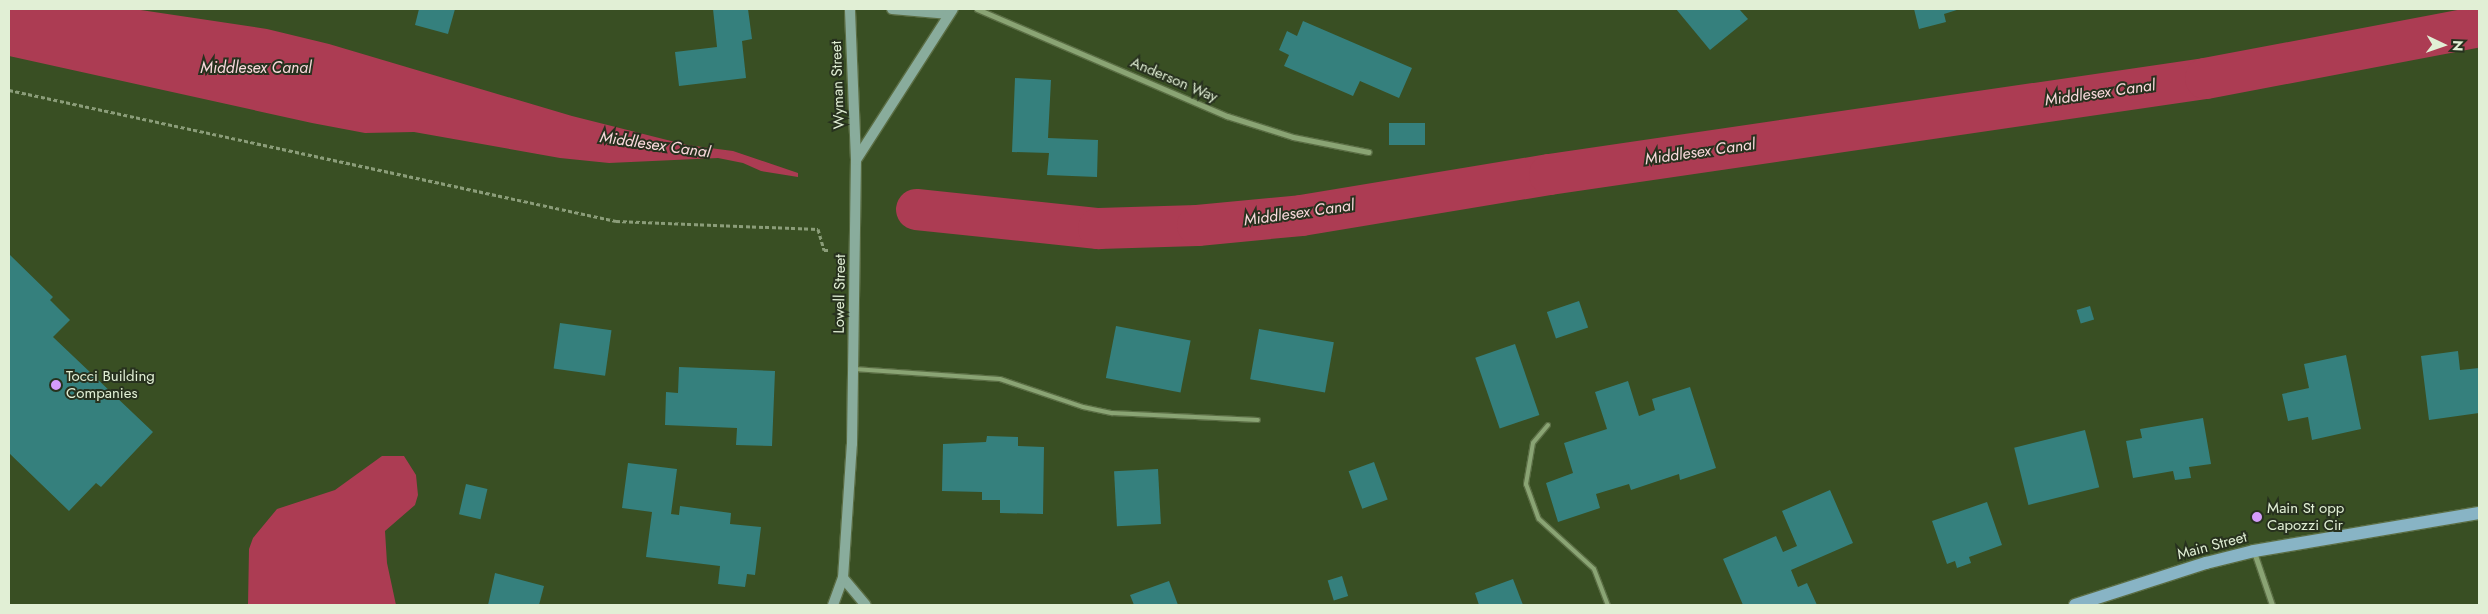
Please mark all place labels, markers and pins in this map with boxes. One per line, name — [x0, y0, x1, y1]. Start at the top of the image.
place label: Tocci Building Companies — [66, 367, 155, 402]
marker: Tocci Building Companies — [50, 379, 62, 391]
place label: Main St opp Capozzi Cir — [2267, 499, 2344, 534]
marker: Main St opp Capozzi Cir — [2251, 511, 2263, 523]

